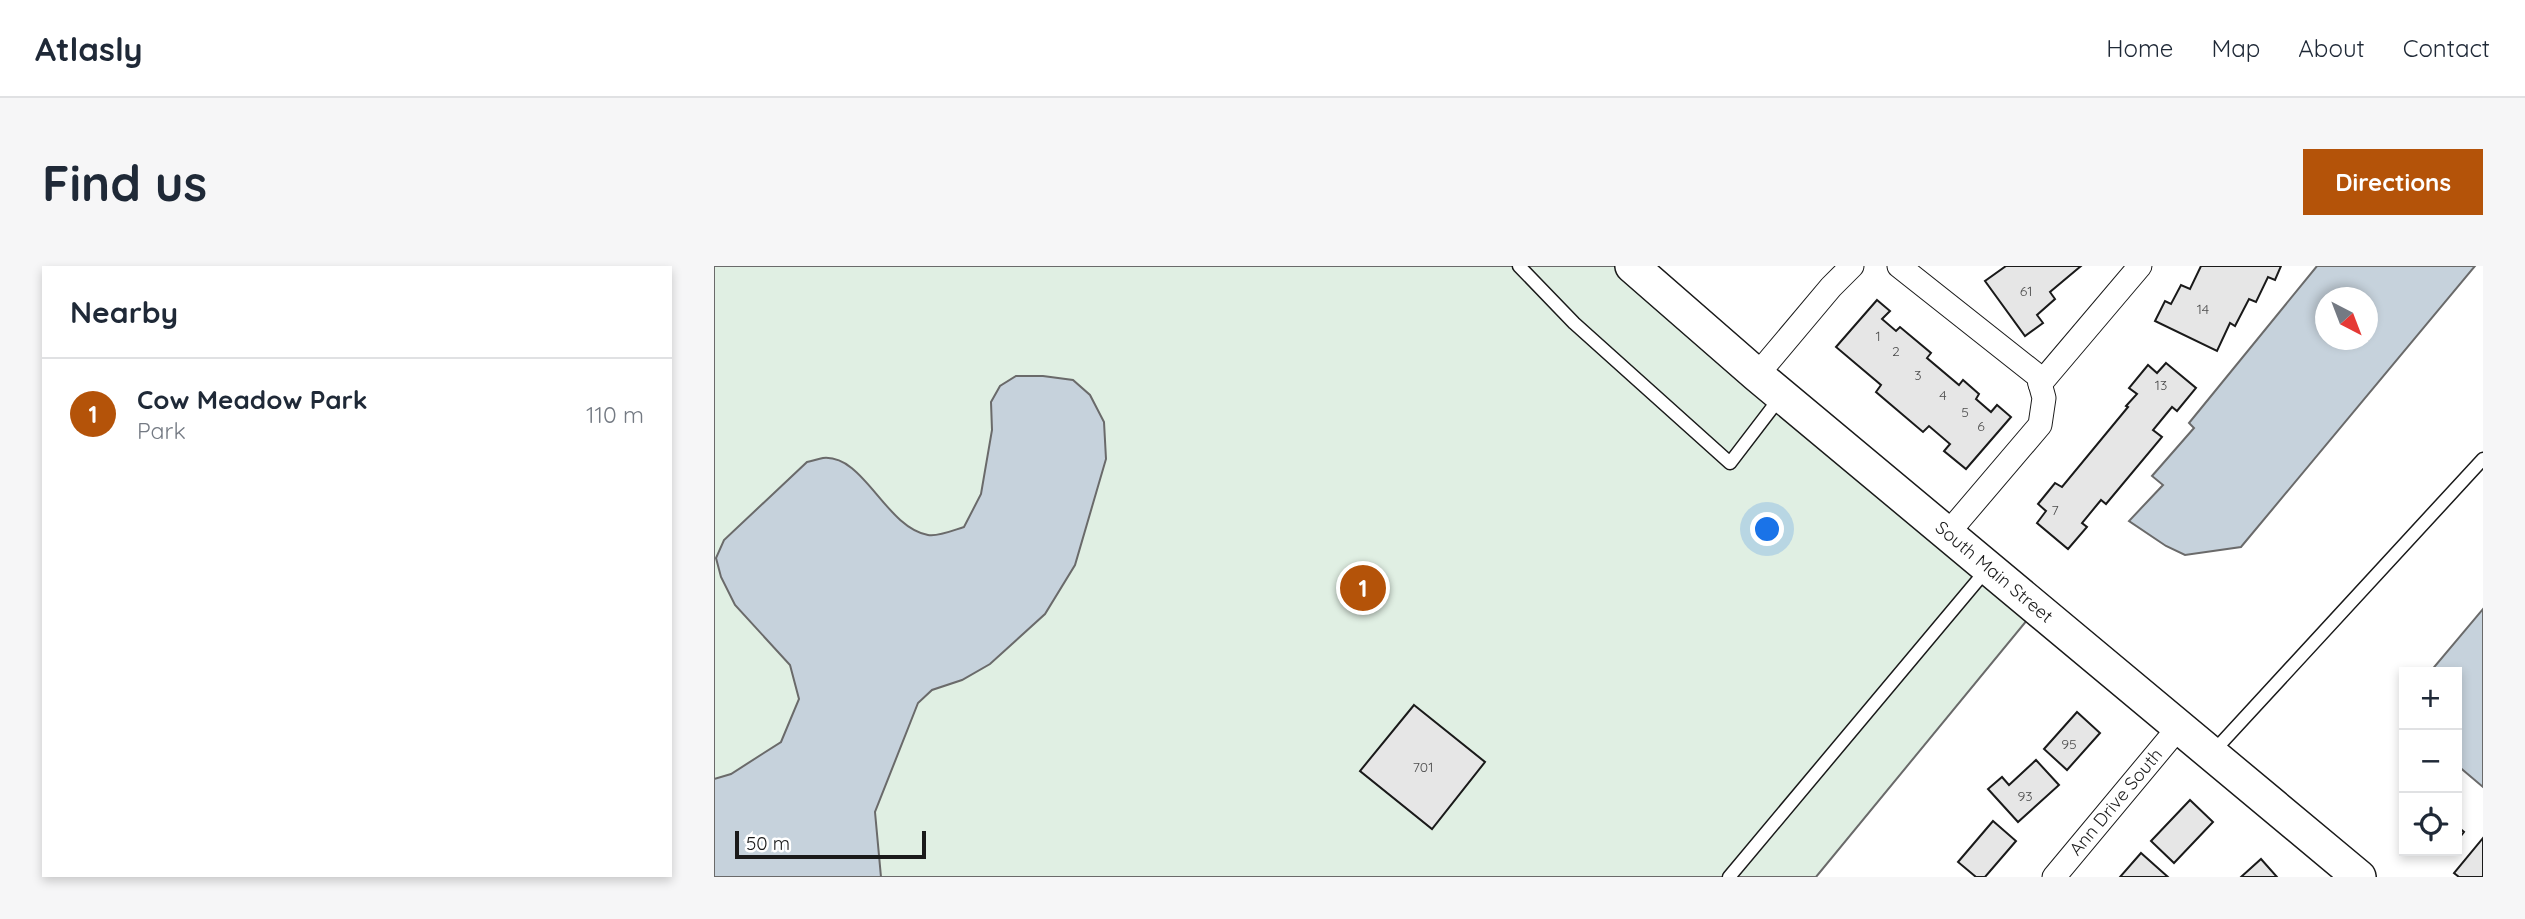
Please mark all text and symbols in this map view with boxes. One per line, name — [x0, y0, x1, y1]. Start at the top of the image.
text: Atlasly — [35, 28, 143, 69]
text: Home — [2106, 33, 2173, 63]
text: Map — [2211, 33, 2260, 63]
text: About — [2298, 33, 2365, 63]
text: Contact — [2403, 33, 2490, 63]
button: Directions — [2303, 149, 2483, 215]
text: Find us — [42, 152, 207, 213]
house number: 61 — [2020, 282, 2032, 300]
north arrow — [2315, 287, 2378, 350]
text: Nearby — [70, 293, 178, 331]
house number: 14 — [2197, 300, 2209, 318]
house number: 1 — [1875, 327, 1881, 345]
house number: 2 — [1892, 342, 1900, 360]
house number: 3 — [1914, 366, 1922, 384]
house number: 13 — [2155, 376, 2167, 394]
text: Cow Meadow Park — [137, 383, 368, 416]
house number: 4 — [1939, 386, 1947, 404]
text: 1 — [89, 400, 97, 429]
text: 110 m — [586, 400, 644, 429]
house number: 5 — [1961, 403, 1969, 421]
text: Park — [137, 416, 186, 445]
house number: 6 — [1977, 417, 1985, 435]
house number: 7 — [2051, 501, 2059, 519]
your location — [1750, 512, 1784, 546]
street label: South Main Street — [1931, 516, 2058, 628]
pin: 1 — [1340, 562, 1386, 614]
map controls — [2399, 667, 2462, 856]
button: + — [2399, 667, 2462, 730]
button: − — [2399, 730, 2462, 793]
house number: 95 — [2061, 735, 2077, 753]
street label: Ann Drive South — [2064, 743, 2167, 860]
house number: 701 — [1413, 758, 1433, 776]
house number: 93 — [2017, 787, 2033, 805]
button: locate — [2399, 793, 2462, 856]
scale bar — [735, 828, 926, 860]
text: 50 m — [746, 831, 790, 855]

